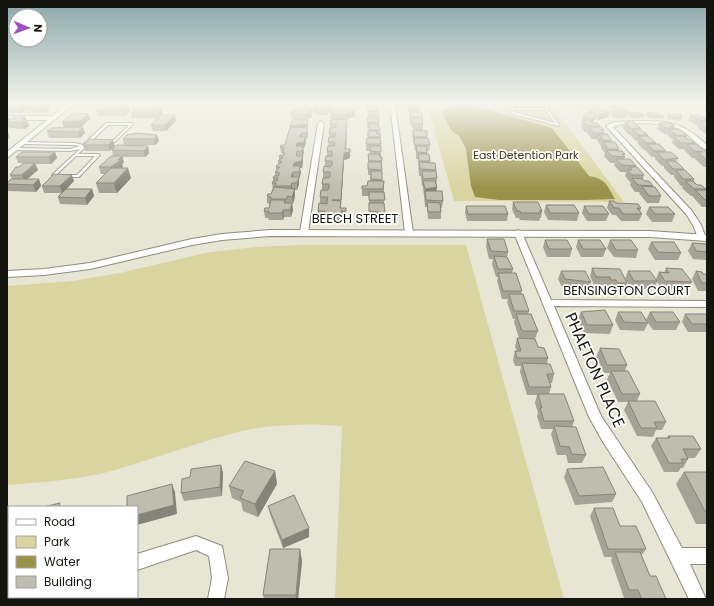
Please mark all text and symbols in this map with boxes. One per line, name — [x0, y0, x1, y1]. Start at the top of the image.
north arrow — [8, 8, 48, 48]
text: N — [30, 24, 46, 33]
park label: East Detention Park — [473, 147, 579, 163]
street label: BEECH STREET — [312, 209, 398, 228]
street label: BENSINGTON COURT — [563, 281, 691, 300]
street label: PHAETON PLACE — [559, 309, 631, 431]
legend — [8, 506, 138, 598]
text: Road — [44, 513, 75, 530]
text: Park — [44, 533, 71, 550]
text: Water — [44, 553, 81, 570]
text: Building — [44, 573, 92, 590]

